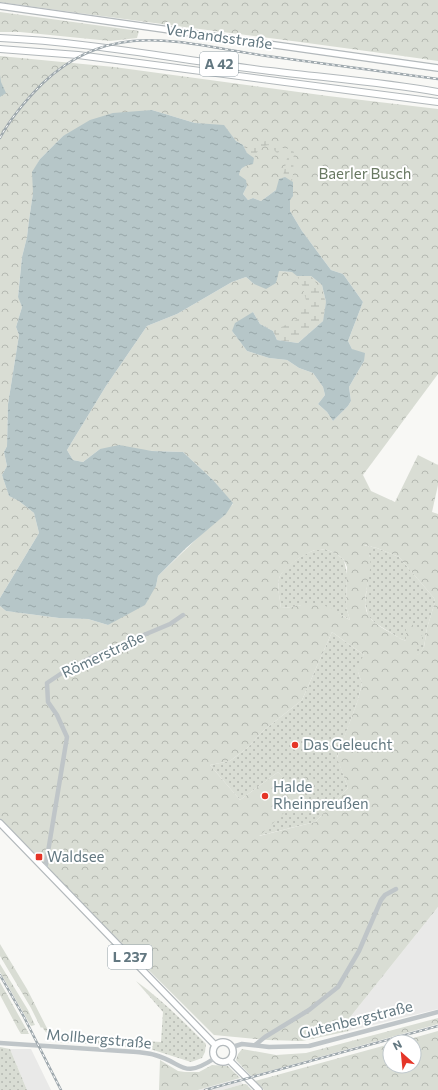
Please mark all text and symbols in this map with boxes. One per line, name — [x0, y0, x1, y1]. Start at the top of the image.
street label: Verbandsstraße — [165, 20, 274, 52]
road number: A 42 — [200, 52, 238, 76]
park label: Baerler Busch — [319, 164, 411, 182]
street label: Römerstraße — [58, 627, 147, 681]
place label: Das Geleucht — [303, 735, 393, 753]
marker: Das Geleucht — [290, 740, 300, 750]
place label: Halde Rheinpreußen — [273, 777, 369, 812]
marker: Halde Rheinpreußen — [260, 791, 270, 801]
place label: Waldsee — [47, 847, 105, 865]
marker: Waldsee — [34, 852, 44, 862]
road number: L 237 — [108, 945, 152, 969]
street label: Gutenbergstraße — [297, 996, 415, 1042]
street label: Mollbergstraße — [46, 1024, 152, 1052]
north arrow — [382, 1034, 422, 1074]
text: N — [391, 1037, 404, 1052]

